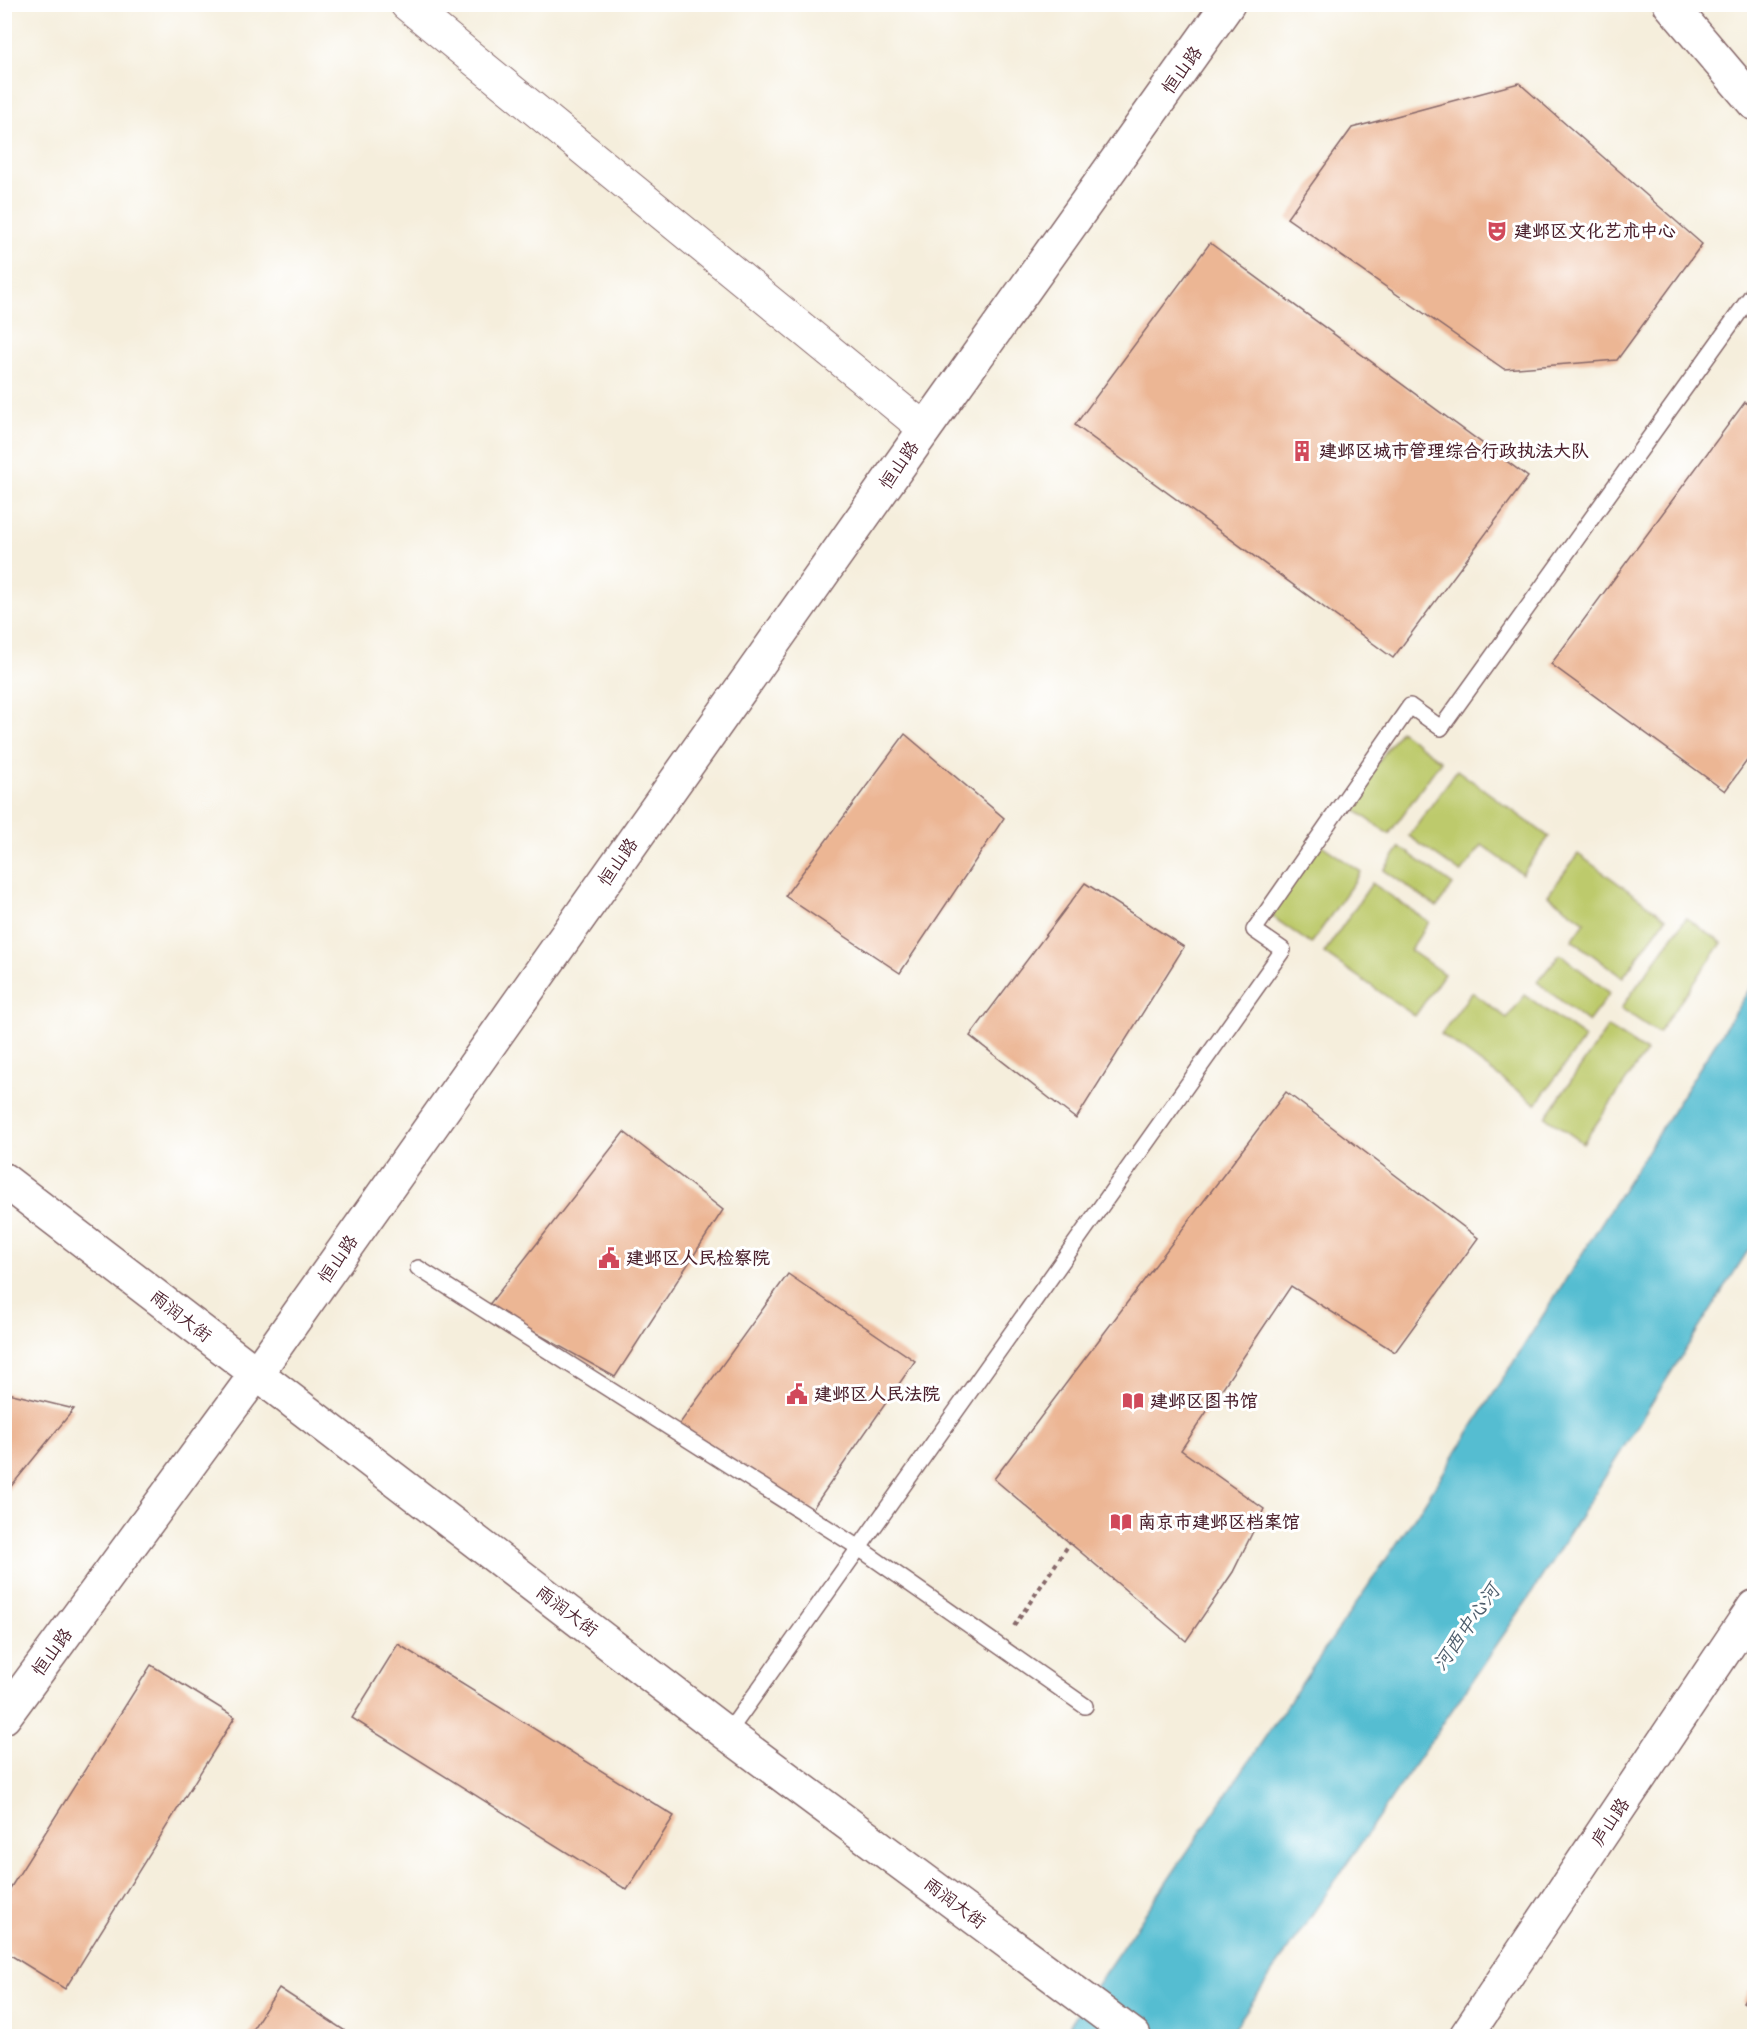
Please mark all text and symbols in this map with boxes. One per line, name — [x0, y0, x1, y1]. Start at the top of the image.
street label: 恒山路 — [1156, 41, 1208, 99]
theatre icon: 建邺区文化艺术中心 — [1485, 219, 1509, 243]
place label: 建邺区文化艺术中心 — [1514, 219, 1676, 243]
street label: 恒山路 — [874, 436, 924, 494]
building icon: 建邺区城市管理综合行政执法大队 — [1290, 439, 1314, 463]
place label: 建邺区城市管理综合行政执法大队 — [1319, 439, 1589, 463]
street label: 恒山路 — [593, 833, 643, 891]
street label: 恒山路 — [313, 1230, 363, 1288]
public building icon: 建邺区人民检察院 — [597, 1246, 621, 1270]
place label: 建邺区人民检察院 — [626, 1246, 770, 1270]
street label: 雨润大街 — [145, 1284, 217, 1348]
public building icon: 建邺区人民法院 — [785, 1382, 809, 1406]
place label: 建邺区人民法院 — [814, 1382, 940, 1406]
library icon: 建邺区图书馆 — [1121, 1389, 1145, 1413]
place label: 建邺区图书馆 — [1150, 1389, 1258, 1413]
library icon: 南京市建邺区档案馆 — [1109, 1510, 1133, 1534]
place label: 南京市建邺区档案馆 — [1138, 1510, 1300, 1534]
water label: 河西中心河 — [1427, 1576, 1507, 1675]
street label: 雨润大街 — [531, 1580, 603, 1642]
street label: 恒山路 — [26, 1623, 78, 1681]
street label: 庐山路 — [1585, 1793, 1635, 1851]
street label: 雨润大街 — [919, 1872, 991, 1934]

